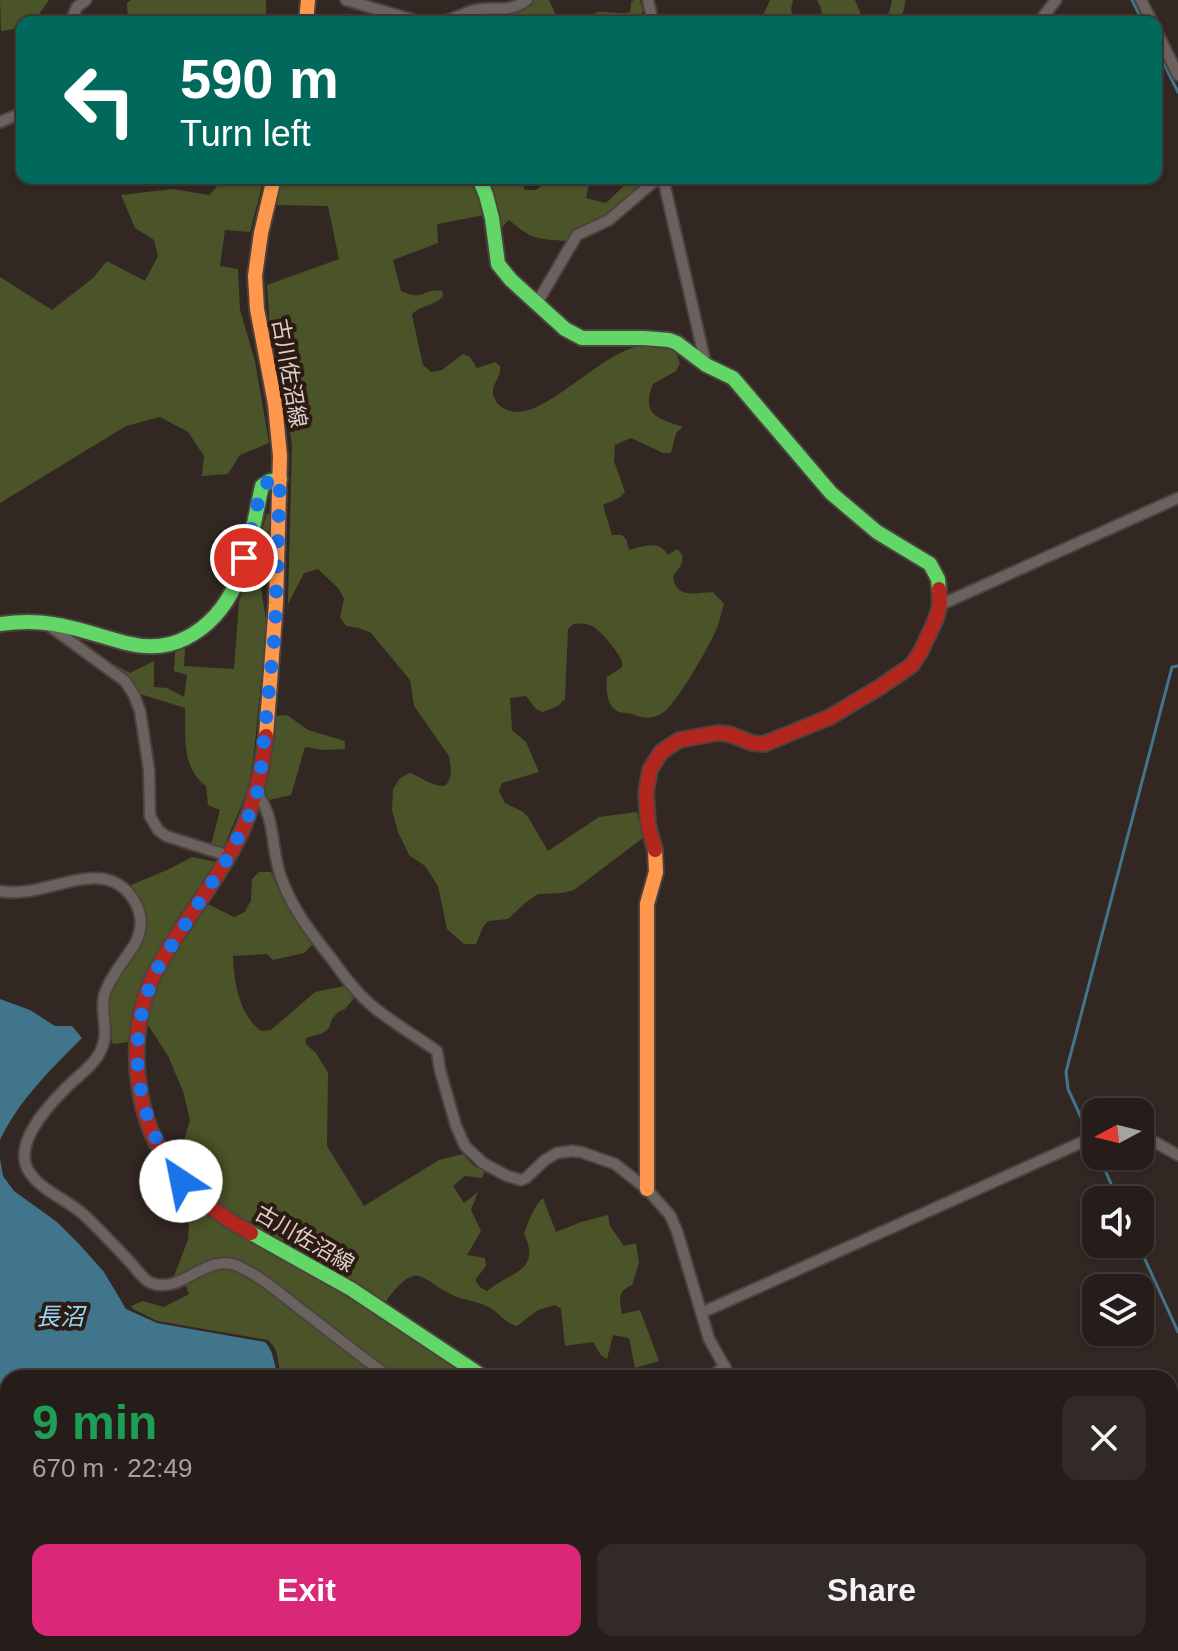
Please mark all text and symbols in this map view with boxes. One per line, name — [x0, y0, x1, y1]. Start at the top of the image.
text: 590 m — [180, 47, 339, 110]
icon: left — [48, 48, 152, 152]
text: Turn left — [180, 113, 311, 154]
street label: 古川佐沼線 — [268, 317, 311, 429]
pin — [210, 524, 278, 592]
icon: arrive — [222, 536, 266, 580]
north arrow — [1082, 1098, 1154, 1170]
map controls — [1082, 1098, 1154, 1346]
position arrow — [139, 1139, 223, 1223]
button: sound — [1082, 1186, 1154, 1258]
street label: 古川佐沼線 — [251, 1200, 359, 1277]
button: layers — [1082, 1274, 1154, 1346]
water label: 長沼 — [36, 1303, 87, 1330]
text: 9 min — [32, 1396, 157, 1449]
button: close — [1062, 1396, 1146, 1480]
text: 670 m · 22:49 — [32, 1453, 192, 1483]
button: Exit — [32, 1544, 581, 1636]
button: Share — [597, 1544, 1146, 1636]

